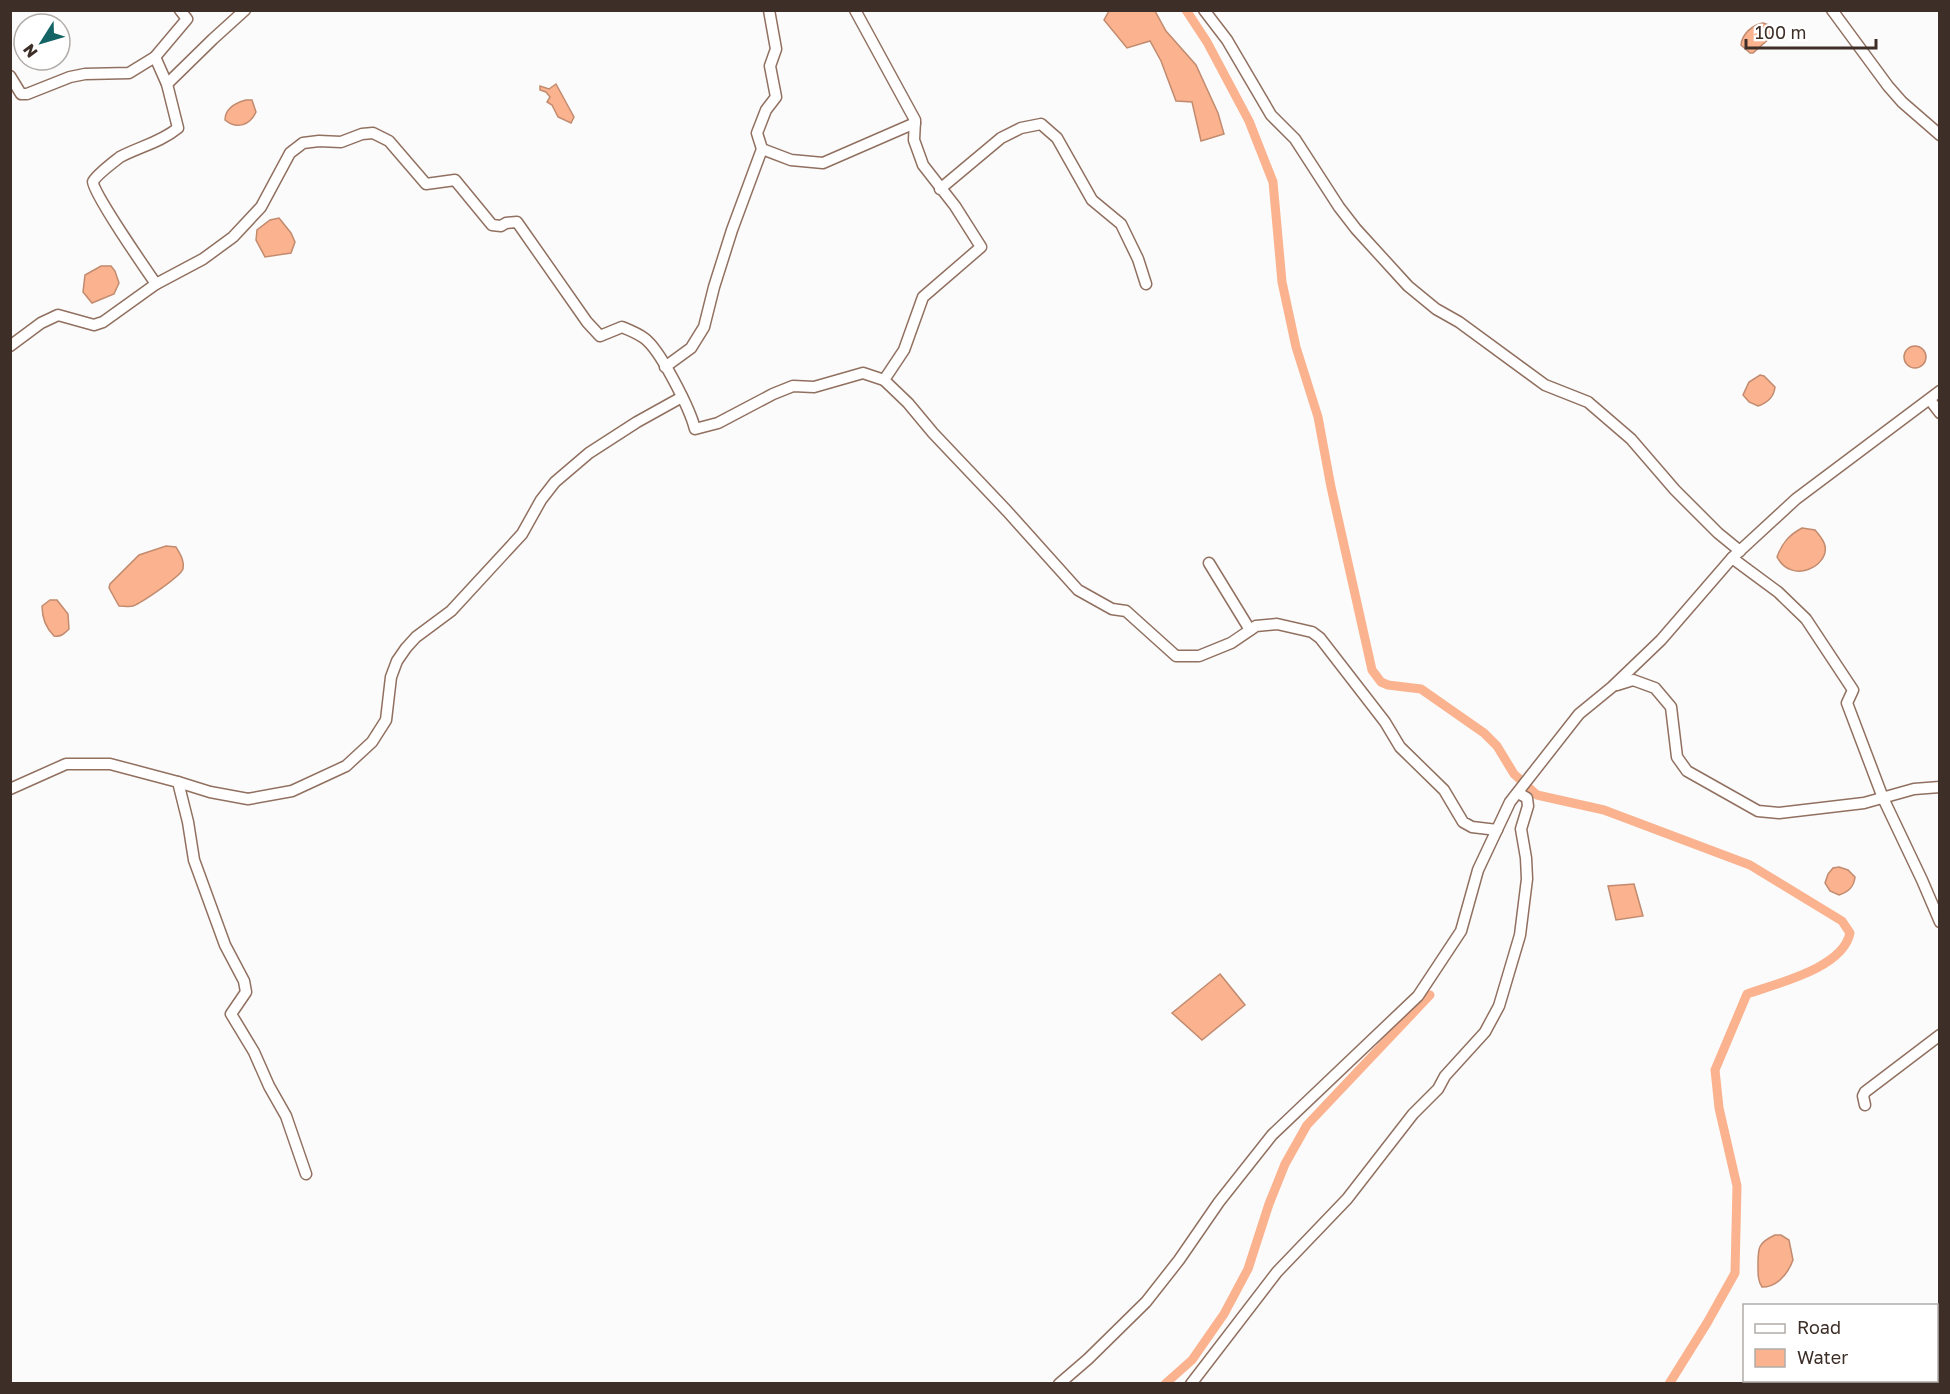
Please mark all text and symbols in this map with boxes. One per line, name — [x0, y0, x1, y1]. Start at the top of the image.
north arrow — [12, 12, 72, 72]
scale bar — [1746, 12, 1876, 50]
text: 100 m — [1755, 21, 1806, 43]
text: N — [18, 40, 42, 62]
legend — [1743, 1304, 1938, 1382]
text: Road — [1797, 1316, 1841, 1338]
text: Water — [1797, 1346, 1848, 1368]

